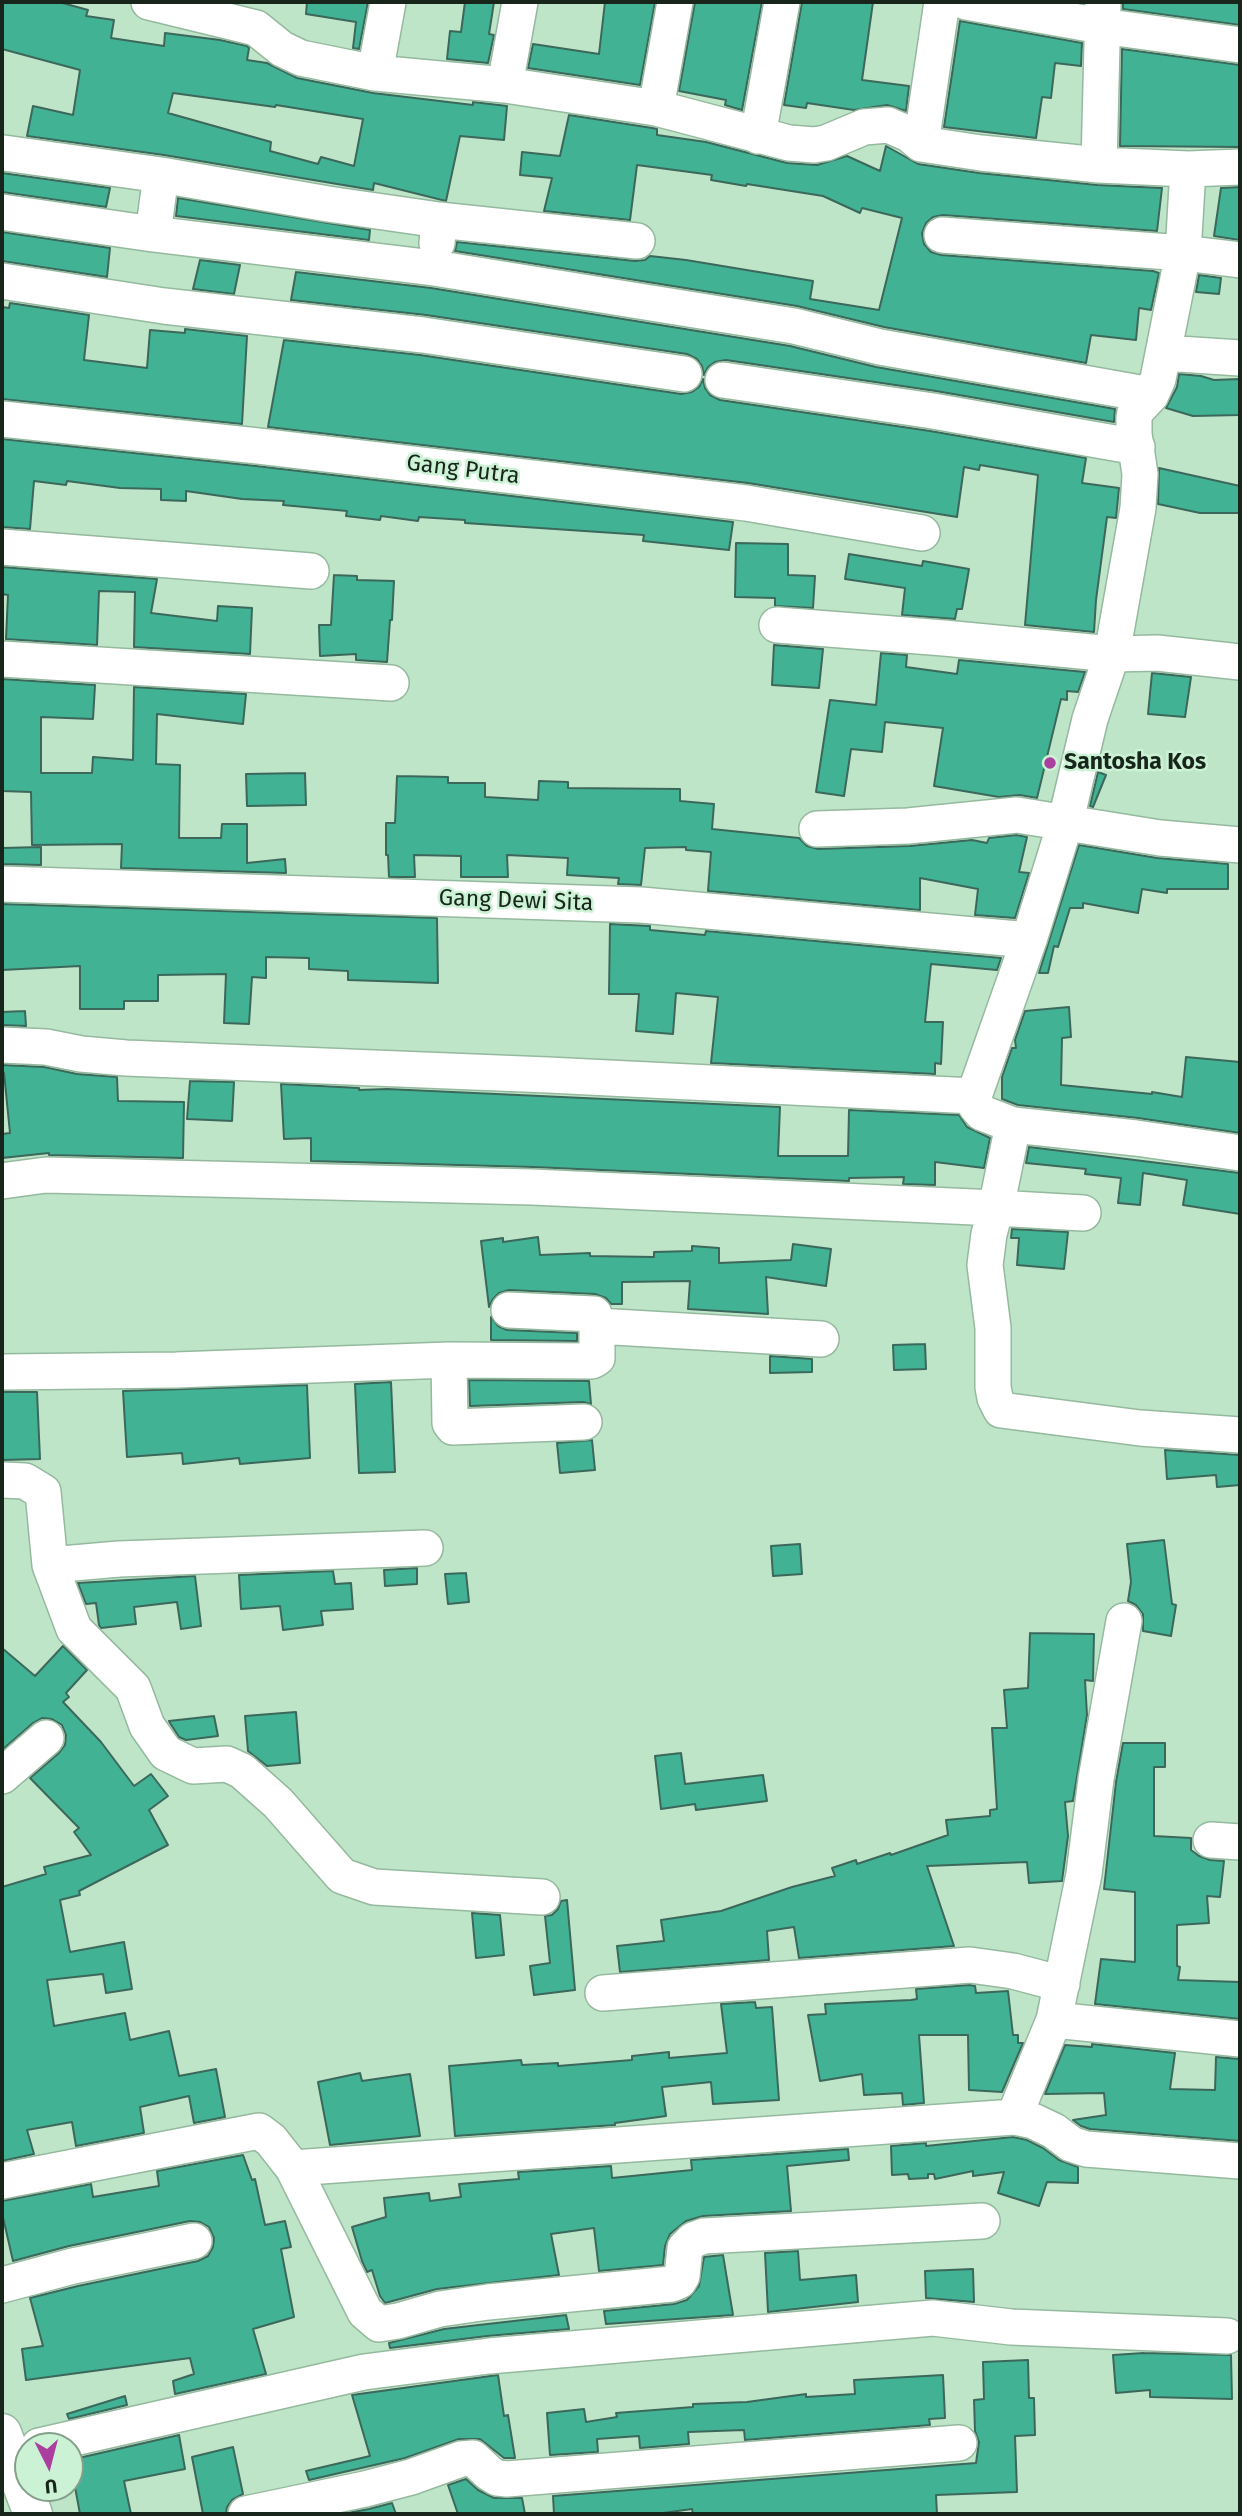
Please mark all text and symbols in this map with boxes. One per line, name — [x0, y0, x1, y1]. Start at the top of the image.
street label: Gang Putra — [405, 449, 521, 491]
place label: Santosha Kos — [1064, 749, 1206, 777]
marker: Santosha Kos — [1042, 755, 1058, 771]
street label: Gang Dewi Sita — [438, 885, 594, 917]
north arrow — [14, 2432, 84, 2502]
text: U — [44, 2474, 58, 2498]

